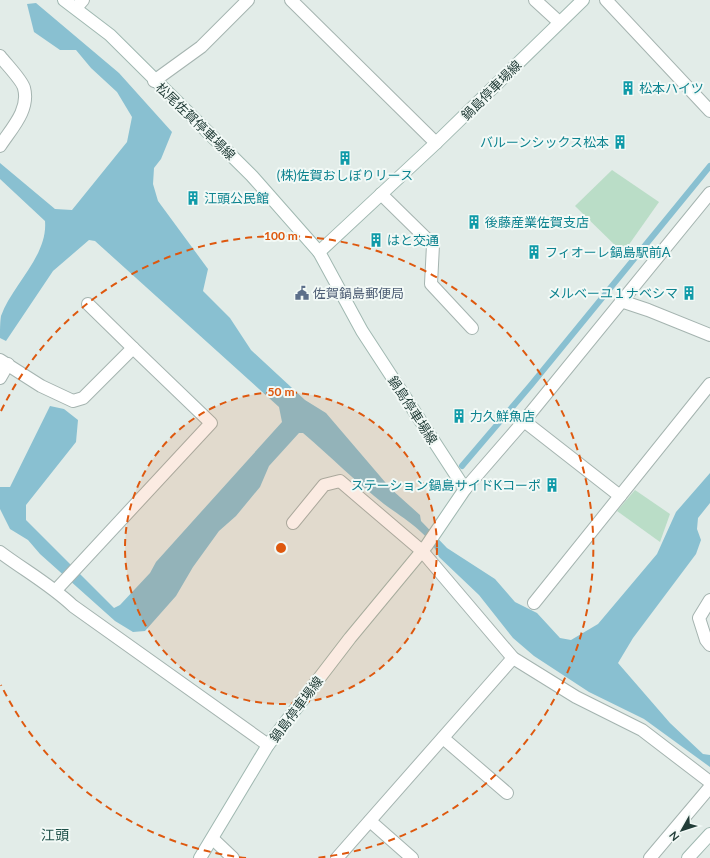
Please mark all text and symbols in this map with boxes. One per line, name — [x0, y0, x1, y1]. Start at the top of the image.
street label: 鍋島停車場線 — [458, 57, 524, 123]
street label: 松尾佐賀停車場線 — [153, 79, 239, 163]
building icon: 松本ハイツ — [620, 80, 636, 96]
place label: 松本ハイツ — [639, 80, 704, 96]
place label: バルーンシックス松本 — [480, 134, 609, 150]
building icon: バルーンシックス松本 — [612, 134, 628, 150]
building icon: (株)佐賀おしぼりリース — [337, 150, 353, 166]
place label: (株)佐賀おしぼりリース — [277, 167, 413, 183]
building icon: 江頭公民館 — [185, 190, 201, 206]
place label: 江頭公民館 — [204, 190, 269, 206]
building icon: 後藤産業佐賀支店 — [466, 214, 482, 230]
place label: 後藤産業佐賀支店 — [485, 214, 589, 230]
text: 100 m — [264, 228, 298, 243]
building icon: はと交通 — [368, 232, 384, 248]
place label: はと交通 — [387, 232, 439, 248]
building icon: フィオーレ鍋島駅前A — [526, 244, 542, 260]
place label: フィオーレ鍋島駅前A — [545, 244, 671, 260]
public building icon: 佐賀鍋島郵便局 — [294, 285, 310, 301]
place label: 佐賀鍋島郵便局 — [313, 285, 404, 301]
place label: メルベーユ１ナベシマ — [548, 285, 678, 301]
building icon: メルベーユ１ナベシマ — [681, 285, 697, 301]
street label: 鍋島停車場線 — [385, 373, 441, 447]
text: 50 m — [268, 384, 294, 399]
building icon: 力久鮮魚店 — [451, 408, 467, 424]
place label: 力久鮮魚店 — [470, 408, 535, 424]
place label: ステーション鍋島サイドKコーポ — [351, 477, 541, 493]
building icon: ステーション鍋島サイドKコーポ — [544, 477, 560, 493]
centre of rings — [274, 541, 288, 555]
street label: 鍋島停車場線 — [266, 673, 326, 745]
north arrow — [662, 810, 702, 850]
district label: 江頭 — [41, 826, 69, 843]
text: N — [666, 829, 682, 844]

